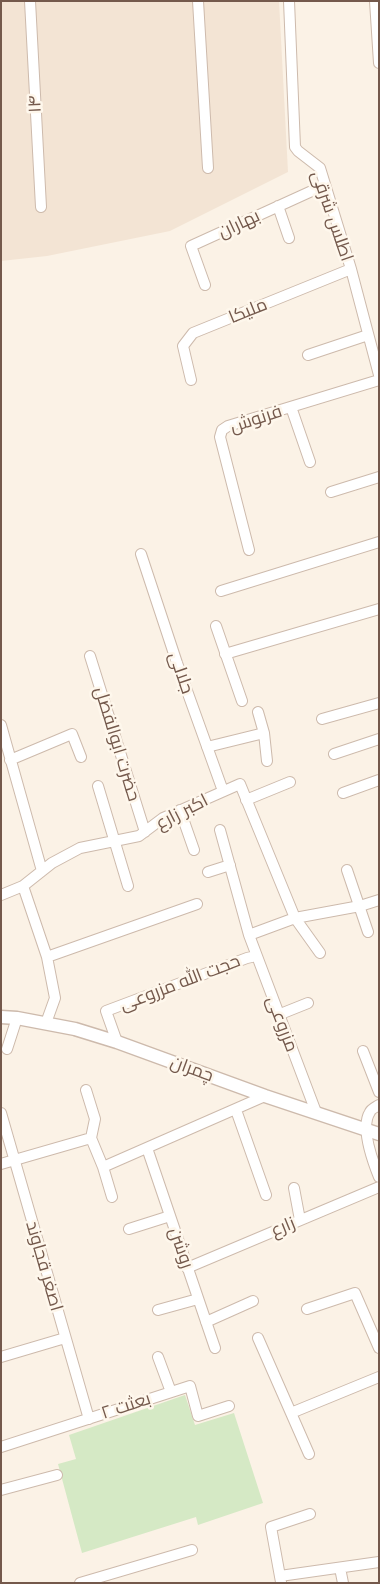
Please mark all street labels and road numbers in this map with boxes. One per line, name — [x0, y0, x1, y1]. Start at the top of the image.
street label: ۱۴ — [24, 95, 46, 113]
street label: اطلس شرقی — [306, 168, 358, 264]
street label: بهاران — [215, 205, 263, 243]
street label: ملیکا — [226, 294, 270, 328]
street label: فرنوش — [227, 400, 285, 438]
street label: جلالی — [164, 649, 198, 697]
street label: حضرت ابوالفضل — [89, 684, 145, 804]
street label: اکبر زارع — [152, 790, 212, 834]
street label: حجت الله مزروعی — [117, 950, 243, 1016]
street label: مزروعی — [262, 993, 302, 1055]
street label: چمران — [167, 1051, 217, 1087]
street label: زارع — [268, 1212, 298, 1242]
street label: اصغر قجاوند — [21, 1218, 67, 1314]
street label: روشن — [164, 1225, 198, 1271]
street label: بعثت ۲ — [99, 1388, 153, 1424]

